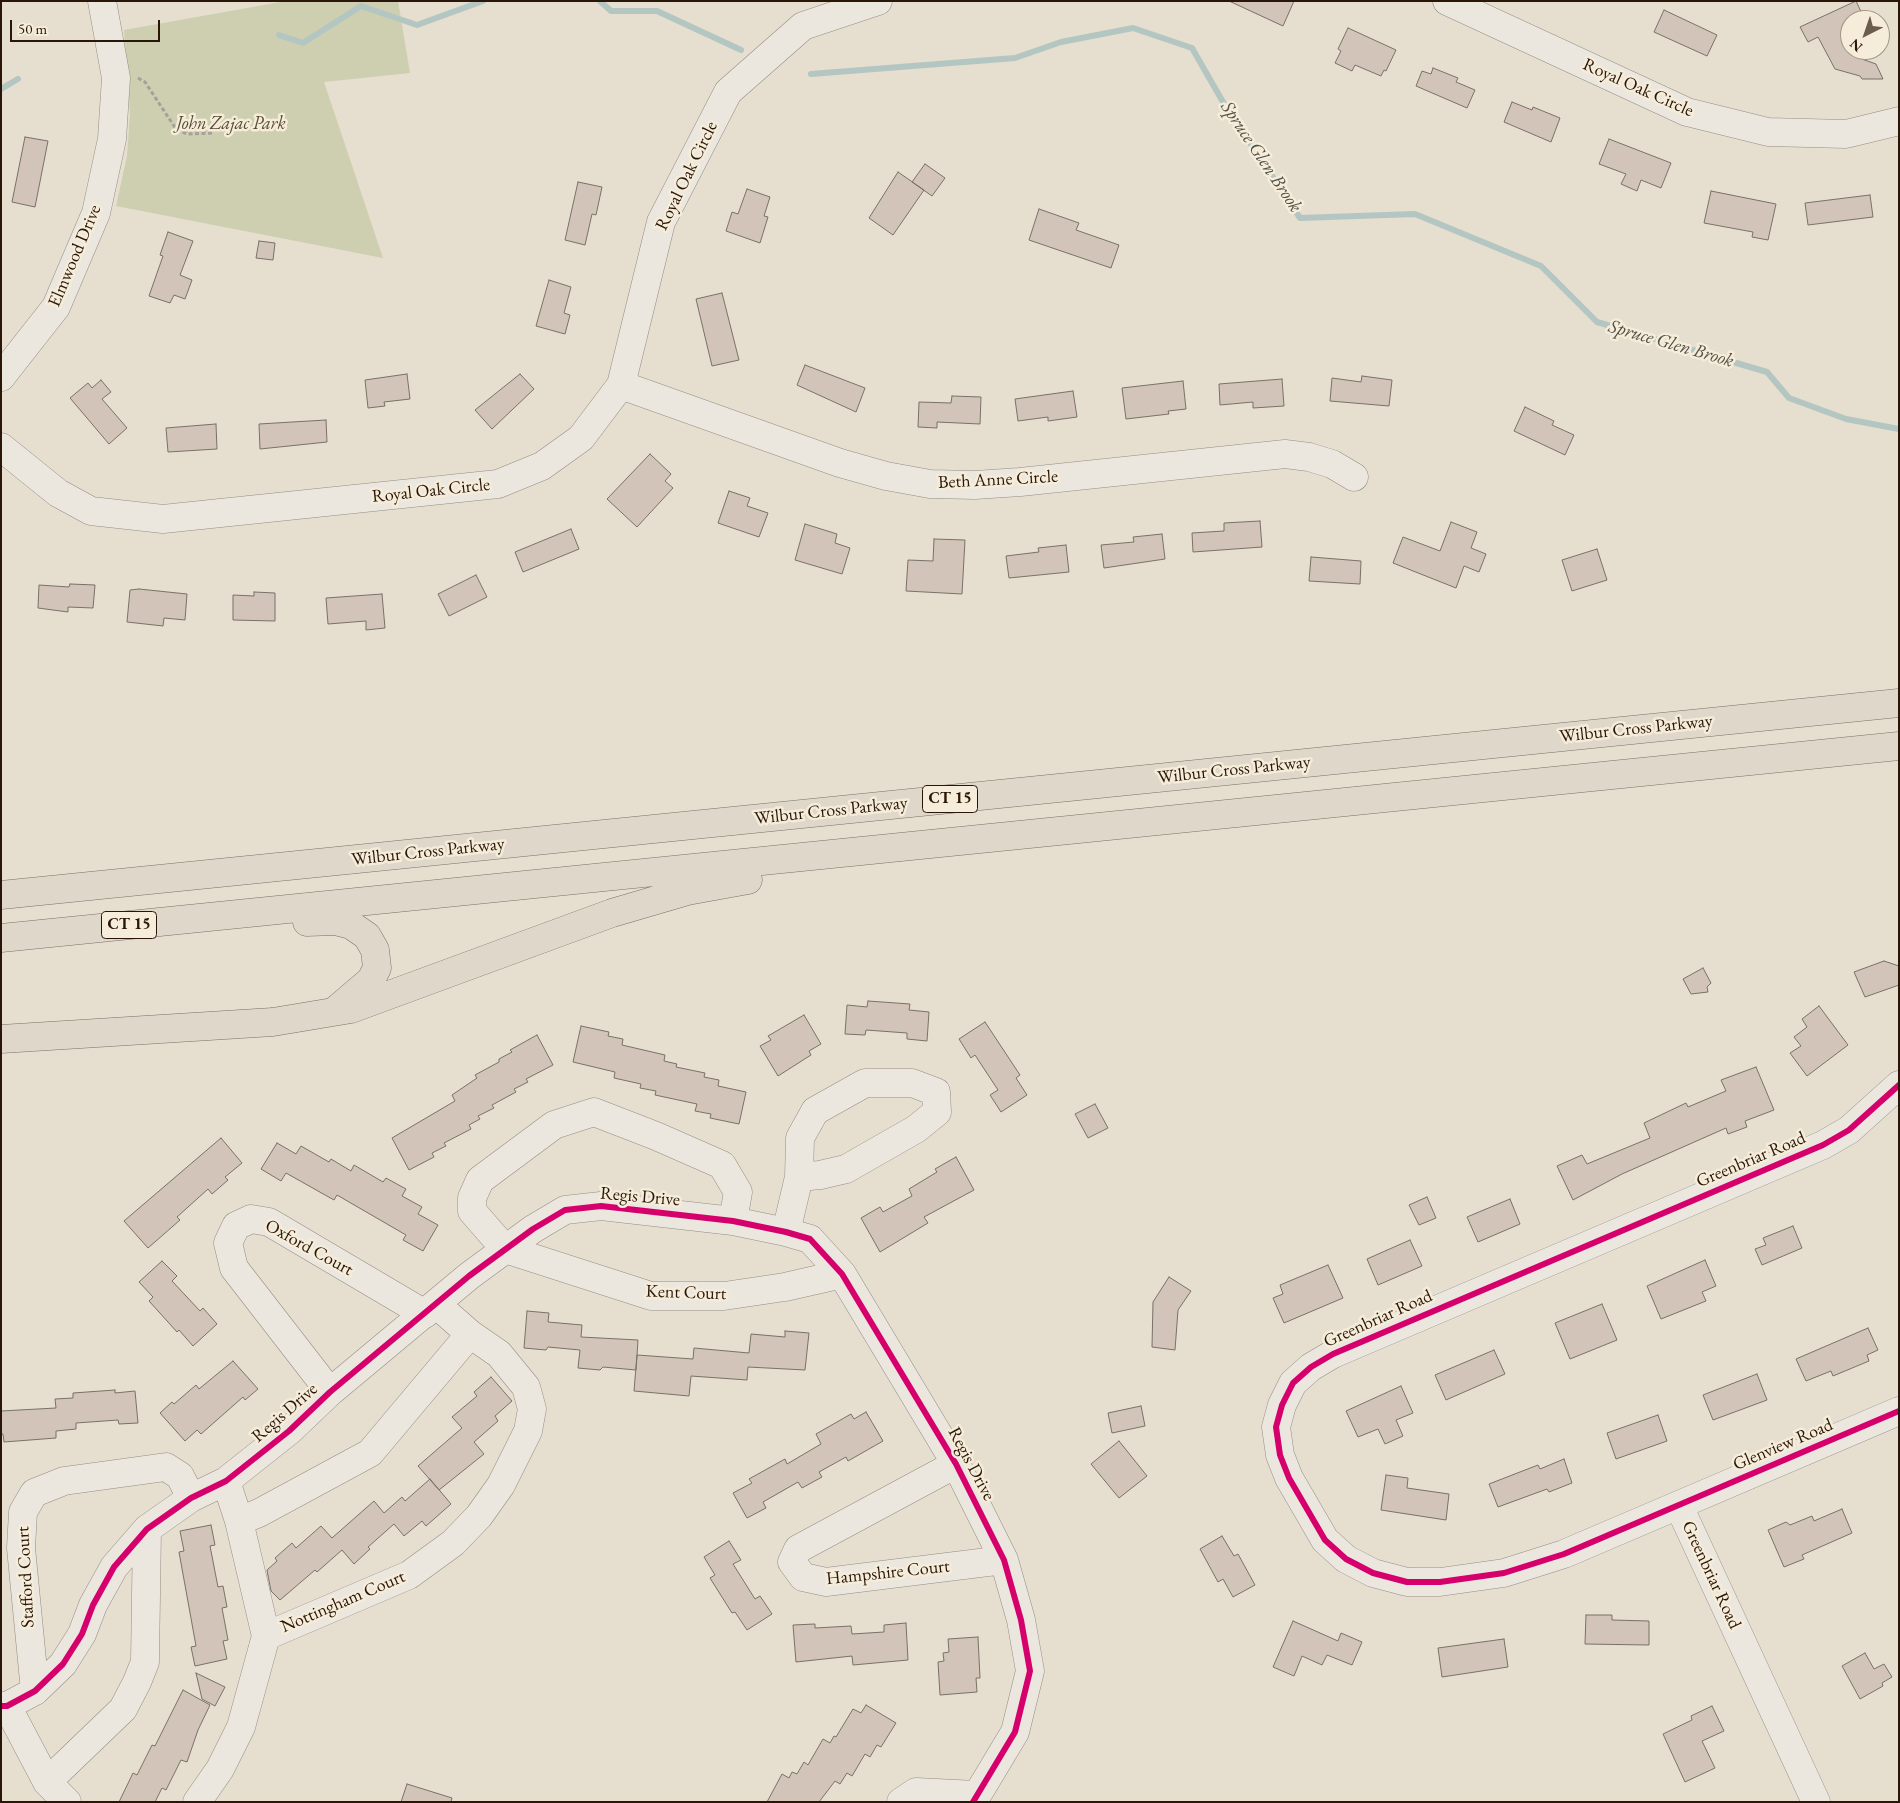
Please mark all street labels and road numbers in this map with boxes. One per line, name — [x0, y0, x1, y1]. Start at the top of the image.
street label: Royal Oak Circle — [1579, 54, 1697, 122]
street label: Royal Oak Circle — [651, 118, 723, 234]
street label: Elmwood Drive — [44, 202, 106, 310]
street label: Beth Anne Circle — [937, 466, 1059, 494]
street label: Royal Oak Circle — [371, 474, 491, 508]
street label: Wilbur Cross Parkway — [1558, 710, 1714, 748]
street label: Wilbur Cross Parkway — [1156, 751, 1312, 789]
road number: CT 15 — [922, 786, 978, 812]
street label: Wilbur Cross Parkway — [753, 792, 909, 830]
street label: Wilbur Cross Parkway — [350, 833, 506, 871]
road number: CT 15 — [102, 912, 156, 938]
street label: Greenbriar Road — [1693, 1127, 1809, 1193]
street label: Regis Drive — [599, 1183, 681, 1211]
street label: Oxford Court — [261, 1215, 357, 1281]
street label: Kent Court — [645, 1281, 727, 1305]
street label: Greenbriar Road — [1320, 1285, 1436, 1353]
street label: Regis Drive — [248, 1379, 322, 1447]
street label: Glenview Road — [1730, 1414, 1836, 1476]
street label: Regis Drive — [943, 1424, 999, 1504]
street label: Greenbriar Road — [1677, 1518, 1745, 1632]
street label: Stafford Court — [13, 1526, 39, 1628]
street label: Hampshire Court — [825, 1556, 951, 1590]
street label: Nottingham Court — [278, 1566, 408, 1638]

